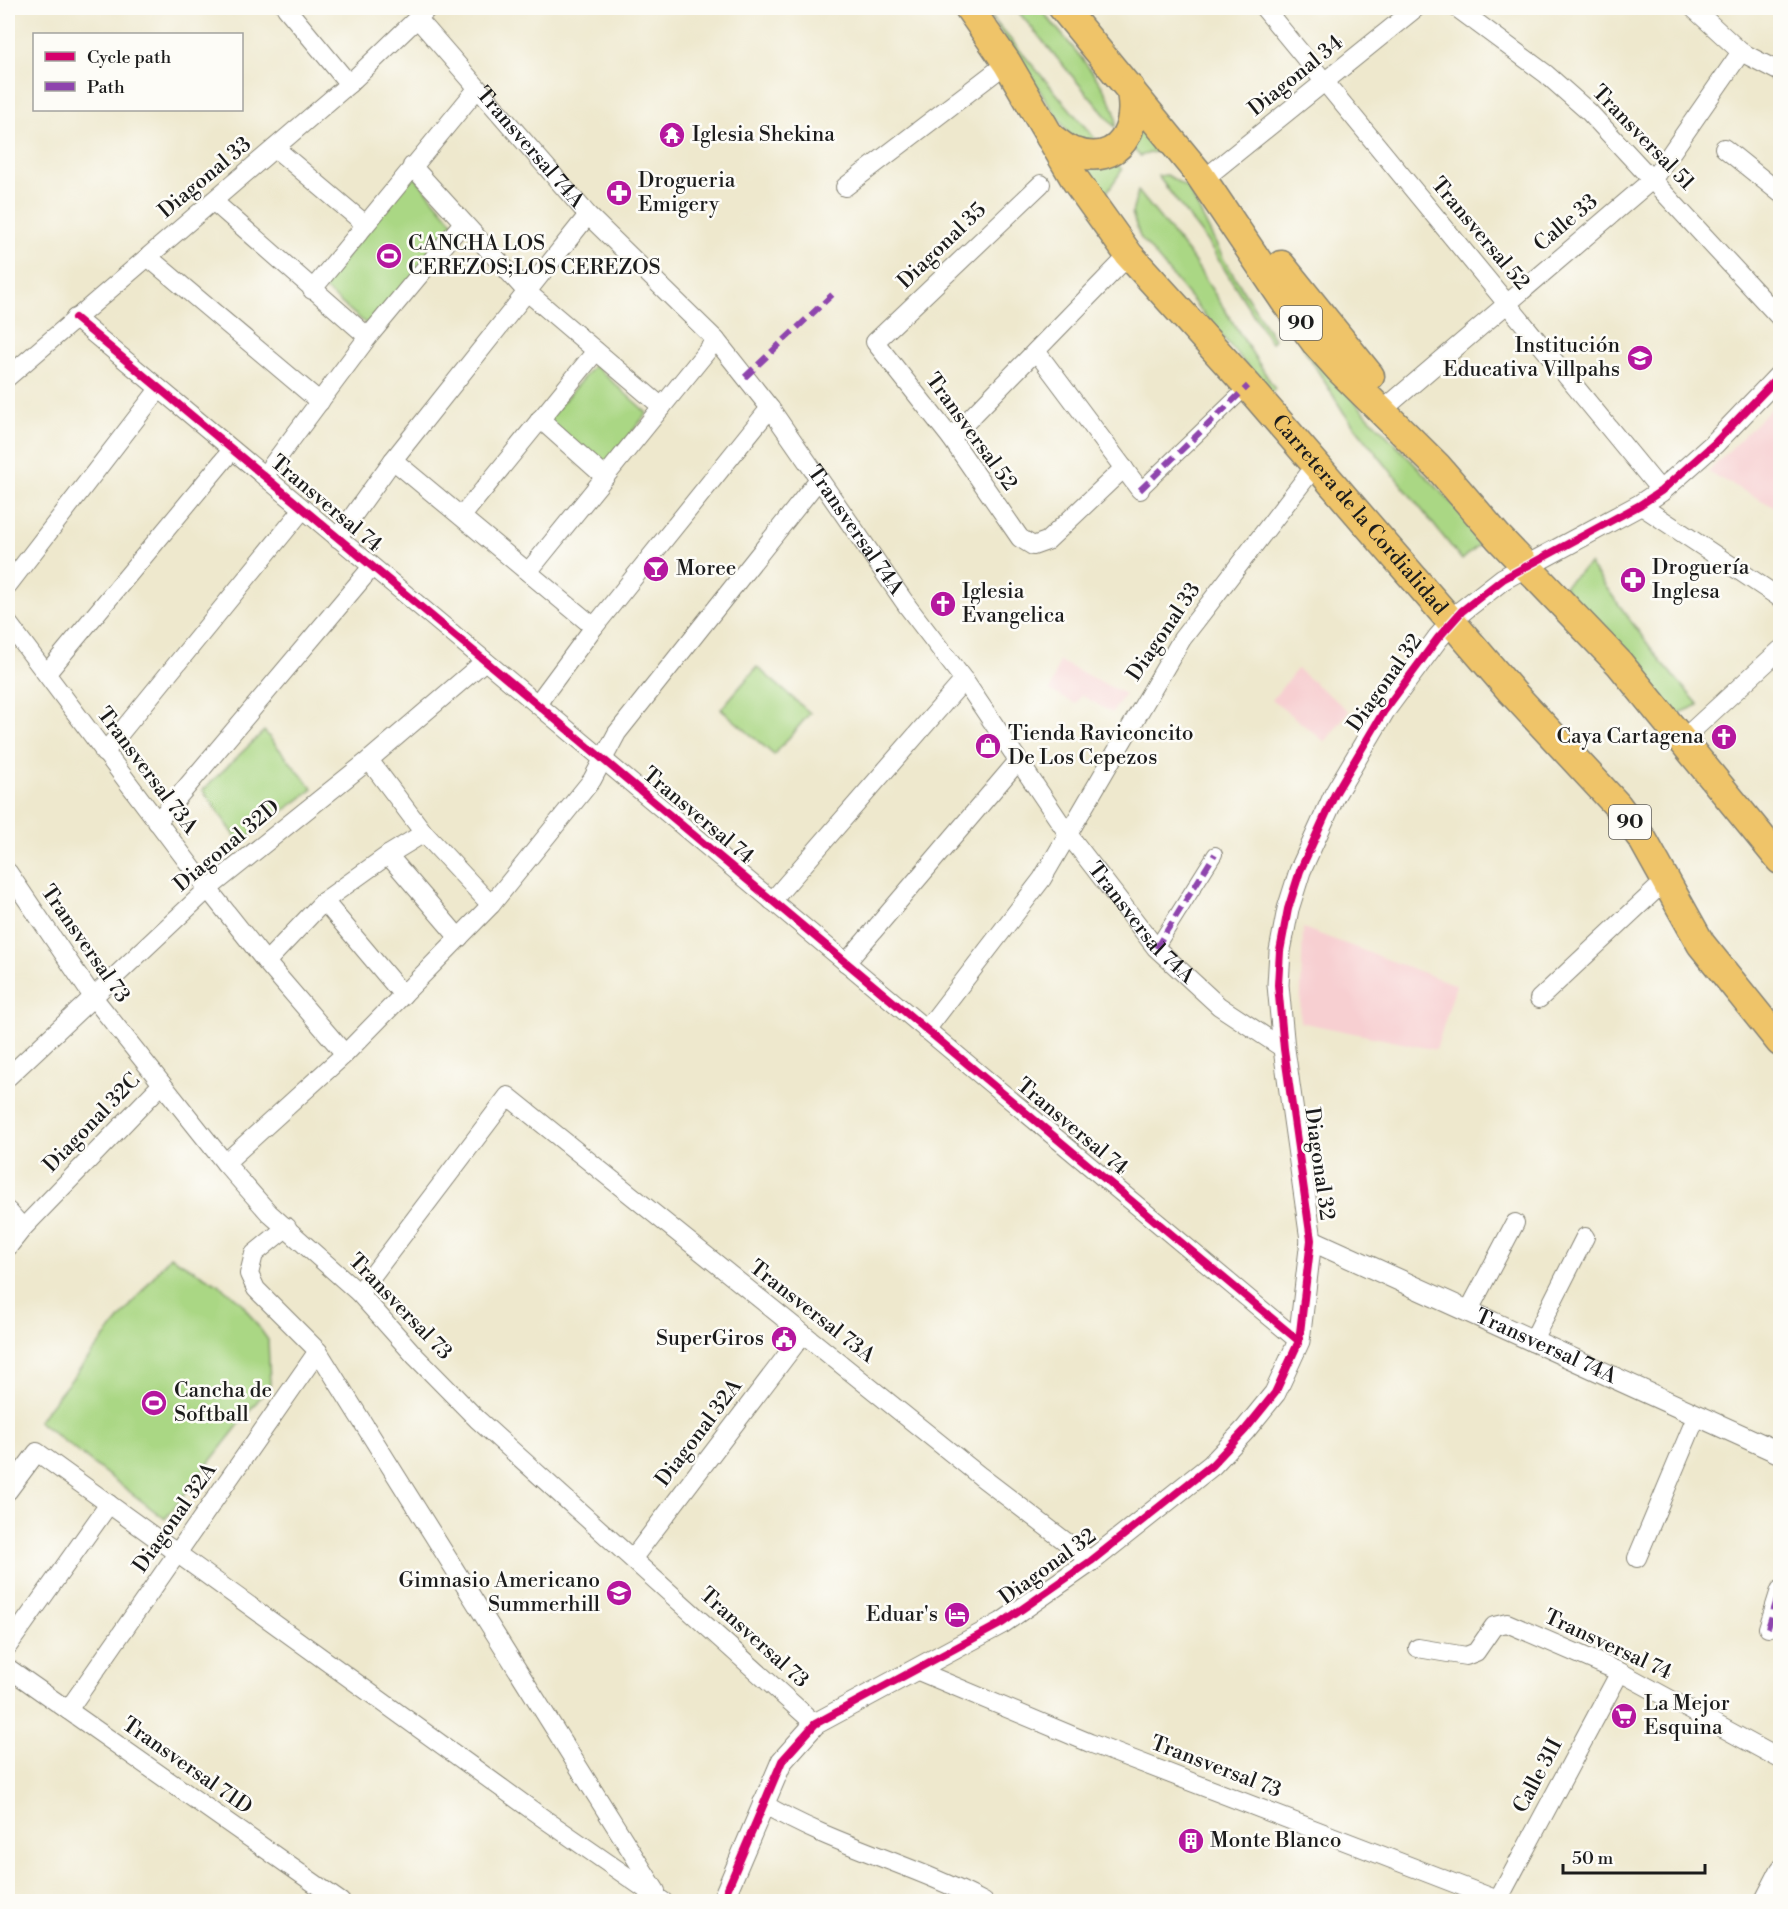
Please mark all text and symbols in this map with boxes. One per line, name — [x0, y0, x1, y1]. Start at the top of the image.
street label: Diagonal 34 — [1243, 30, 1349, 122]
legend — [33, 33, 243, 111]
text: Cycle path — [87, 46, 171, 69]
text: Path — [87, 76, 125, 99]
street label: Transversal 51 — [1586, 80, 1700, 196]
street label: Transversal 74A — [470, 82, 590, 214]
temple icon: Iglesia Shekina — [657, 120, 687, 150]
place label: Iglesia Shekina — [692, 122, 835, 148]
street label: Diagonal 33 — [153, 132, 257, 224]
place label: Drogueria Emigery — [638, 168, 736, 218]
street label: Transversal 52 — [1425, 172, 1535, 296]
pharmacy icon: Drogueria Emigery — [604, 178, 634, 208]
street label: Calle 33 — [1529, 189, 1603, 257]
street label: Diagonal 35 — [892, 197, 992, 295]
place label: CANCHA LOS CEREZOS;LOS CEREZOS — [408, 231, 661, 281]
sports icon: CANCHA LOS CEREZOS;LOS CEREZOS — [374, 241, 404, 271]
road number: 90 — [1280, 306, 1322, 340]
place label: Institución Educativa Villpahs — [1443, 333, 1620, 383]
school or university icon: Institución Educativa Villpahs — [1625, 343, 1655, 373]
street label: Transversal 52 — [920, 368, 1022, 496]
street label: Carretera de la Cordialidad — [1266, 410, 1453, 621]
street label: Transversal 74 — [265, 450, 387, 558]
street label: Transversal 74A — [801, 461, 910, 601]
bar icon: Moree — [641, 554, 671, 584]
place label: Droguería Inglesa — [1652, 555, 1750, 605]
place label: Moree — [676, 556, 736, 582]
pharmacy icon: Droguería Inglesa — [1618, 565, 1648, 595]
street label: Diagonal 33 — [1122, 578, 1206, 686]
place label: Iglesia Evangelica — [962, 579, 1065, 629]
church icon: Iglesia Evangelica — [928, 589, 958, 619]
street label: Diagonal 32 — [1342, 629, 1428, 737]
street label: Transversal 73A — [91, 702, 204, 840]
place label: Tienda Raviconcito De Los Cepezos — [1008, 721, 1194, 771]
church icon: Caya Cartagena — [1709, 722, 1739, 752]
place label: Caya Cartagena — [1557, 724, 1704, 750]
shop icon: Tienda Raviconcito De Los Cepezos — [973, 731, 1003, 761]
street label: Transversal 74 — [637, 762, 759, 870]
street label: Diagonal 32D — [169, 794, 285, 898]
road number: 90 — [1609, 805, 1651, 839]
street label: Transversal 74A — [1082, 857, 1200, 990]
street label: Transversal 73 — [35, 880, 135, 1008]
street label: Diagonal 32C — [38, 1068, 146, 1178]
street label: Transversal 74 — [1011, 1073, 1133, 1181]
street label: Diagonal 32 — [1298, 1106, 1340, 1222]
street label: Transversal 73 — [343, 1248, 457, 1366]
street label: Transversal 73A — [744, 1255, 880, 1369]
street label: Transversal 74A — [1471, 1303, 1621, 1390]
public building icon: SuperGiros — [769, 1324, 799, 1354]
place label: SuperGiros — [656, 1326, 764, 1352]
street label: Diagonal 32A — [650, 1374, 748, 1492]
place label: Cancha de Softball — [174, 1378, 272, 1428]
sports icon: Cancha de Softball — [139, 1388, 169, 1418]
street label: Diagonal 32A — [128, 1458, 223, 1578]
street label: Diagonal 32 — [994, 1523, 1102, 1611]
place label: Gimnasio Americano Summerhill — [398, 1568, 600, 1618]
school or university icon: Gimnasio Americano Summerhill — [604, 1578, 634, 1608]
street label: Transversal 73 — [694, 1582, 814, 1694]
hotel icon: Eduar's — [942, 1600, 972, 1630]
place label: Eduar's — [866, 1602, 938, 1628]
street label: Transversal 74 — [1540, 1604, 1676, 1686]
place label: La Mejor Esquina — [1644, 1691, 1730, 1741]
supermarket icon: La Mejor Esquina — [1609, 1701, 1639, 1731]
street label: Transversal 71D — [117, 1712, 257, 1820]
street label: Transversal 73 — [1147, 1730, 1285, 1804]
street label: Calle 31I — [1508, 1734, 1568, 1818]
building icon: Monte Blanco — [1176, 1826, 1206, 1856]
place label: Monte Blanco — [1210, 1828, 1342, 1854]
scale bar — [1563, 1837, 1706, 1875]
text: 50 m — [1572, 1847, 1614, 1870]

